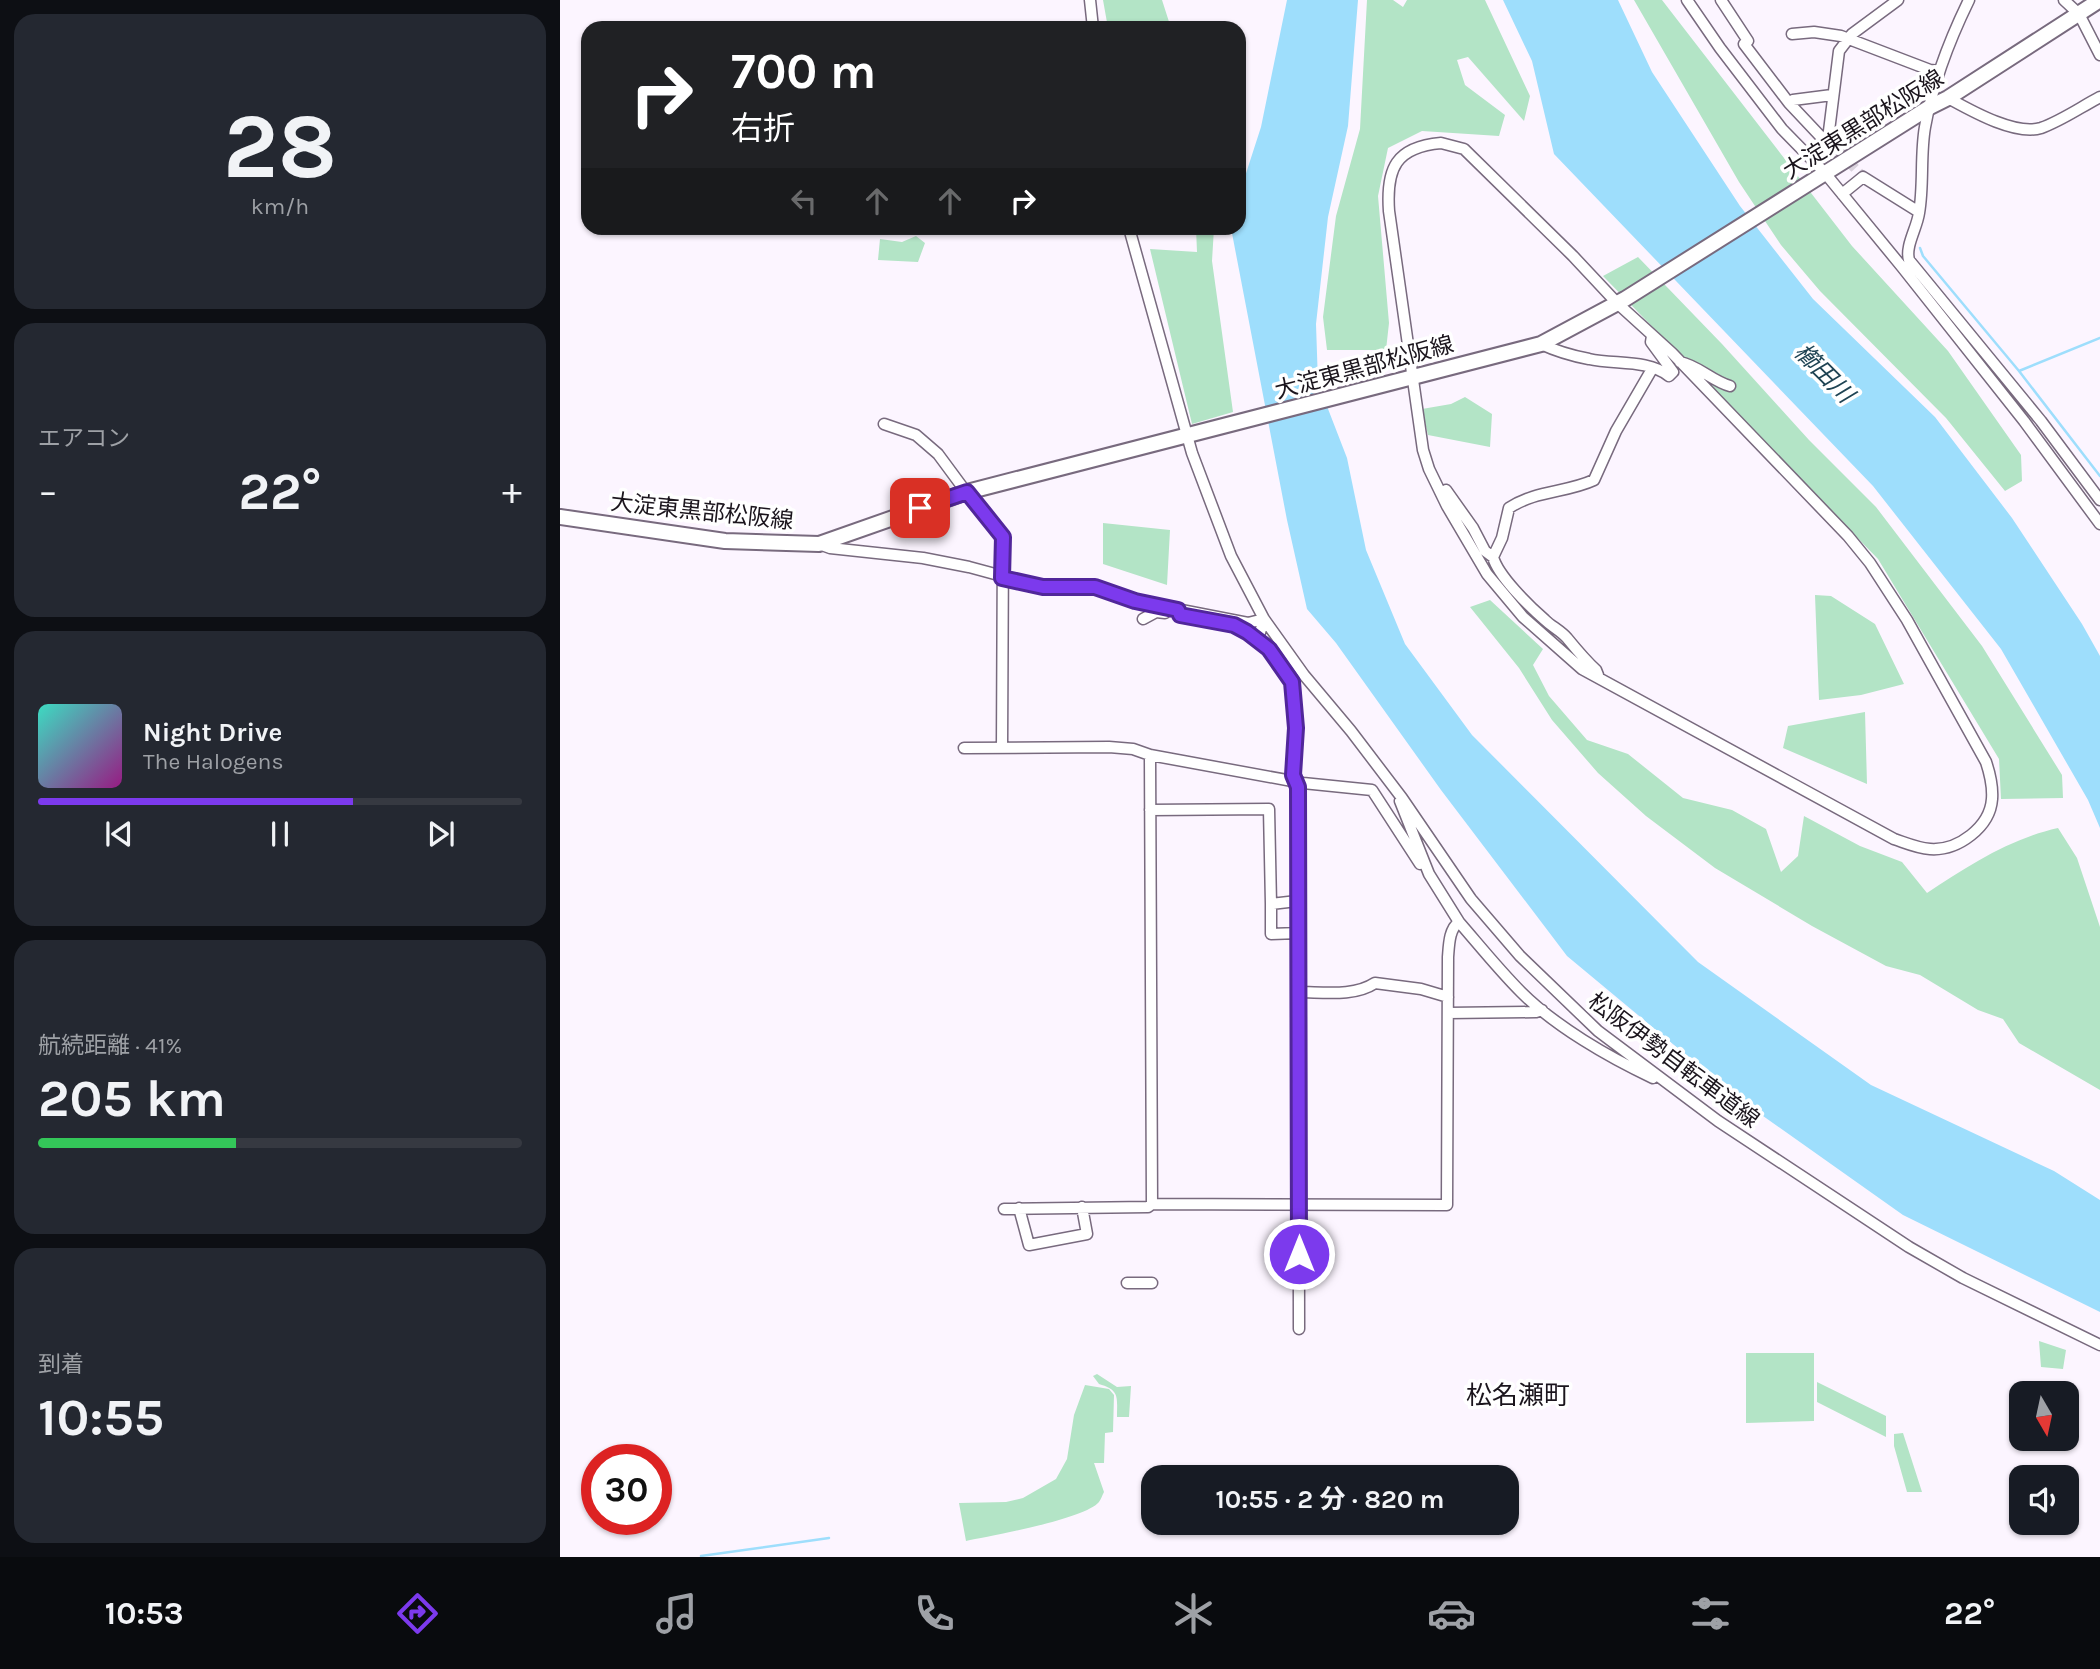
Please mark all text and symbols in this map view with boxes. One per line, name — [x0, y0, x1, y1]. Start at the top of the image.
text: 700 m — [731, 43, 876, 100]
icon: right — [616, 49, 707, 140]
street label: 大淀東黒部松阪線 — [1778, 64, 1948, 185]
text: 28 — [223, 94, 337, 200]
text: 右折 — [731, 110, 795, 147]
icon: left — [785, 182, 823, 220]
icon: ahead — [858, 182, 896, 220]
icon: ahead — [931, 182, 969, 220]
icon: right — [1004, 182, 1042, 220]
text: km/h — [251, 193, 309, 220]
street label: 大淀東黒部松阪線 — [1272, 331, 1456, 404]
water label: 櫛田川 — [1789, 338, 1861, 410]
text: エアコン — [38, 425, 130, 452]
text: 22° — [238, 461, 322, 522]
text: − — [38, 469, 58, 514]
text: + — [502, 469, 522, 514]
pin — [890, 478, 950, 538]
street label: 大淀東黒部松阪線 — [609, 488, 795, 535]
icon: arrive — [901, 489, 939, 527]
text: Night Drive — [143, 717, 282, 748]
text: The Halogens — [143, 748, 283, 775]
icon: previous — [100, 815, 138, 853]
icon: pause — [261, 815, 299, 853]
icon: next — [422, 815, 460, 853]
street label: 松阪伊勢自転車道線 — [1583, 987, 1764, 1133]
text: 航続距離 · 41% — [38, 1032, 182, 1059]
text: 205 km — [38, 1068, 226, 1129]
position arrow — [1262, 1217, 1336, 1291]
text: 到着 — [38, 1351, 84, 1378]
district label: 松名瀬町 — [1466, 1380, 1570, 1411]
north arrow — [2009, 1381, 2079, 1451]
map controls — [2009, 1381, 2079, 1535]
text: 10:55 — [38, 1387, 164, 1448]
speed limit sign: 30 — [581, 1444, 672, 1535]
button: sound — [2009, 1465, 2079, 1535]
text: 10:55 · 2 分 · 820 m — [1215, 1484, 1445, 1515]
icon: directions — [393, 1589, 442, 1638]
icon: music — [652, 1589, 701, 1638]
icon: phone — [910, 1589, 959, 1638]
icon: climate — [1169, 1589, 1218, 1638]
icon: car — [1427, 1589, 1476, 1638]
icon: filters — [1686, 1589, 1735, 1638]
text: 10:53 — [105, 1595, 184, 1632]
text: 22° — [1944, 1595, 1995, 1632]

